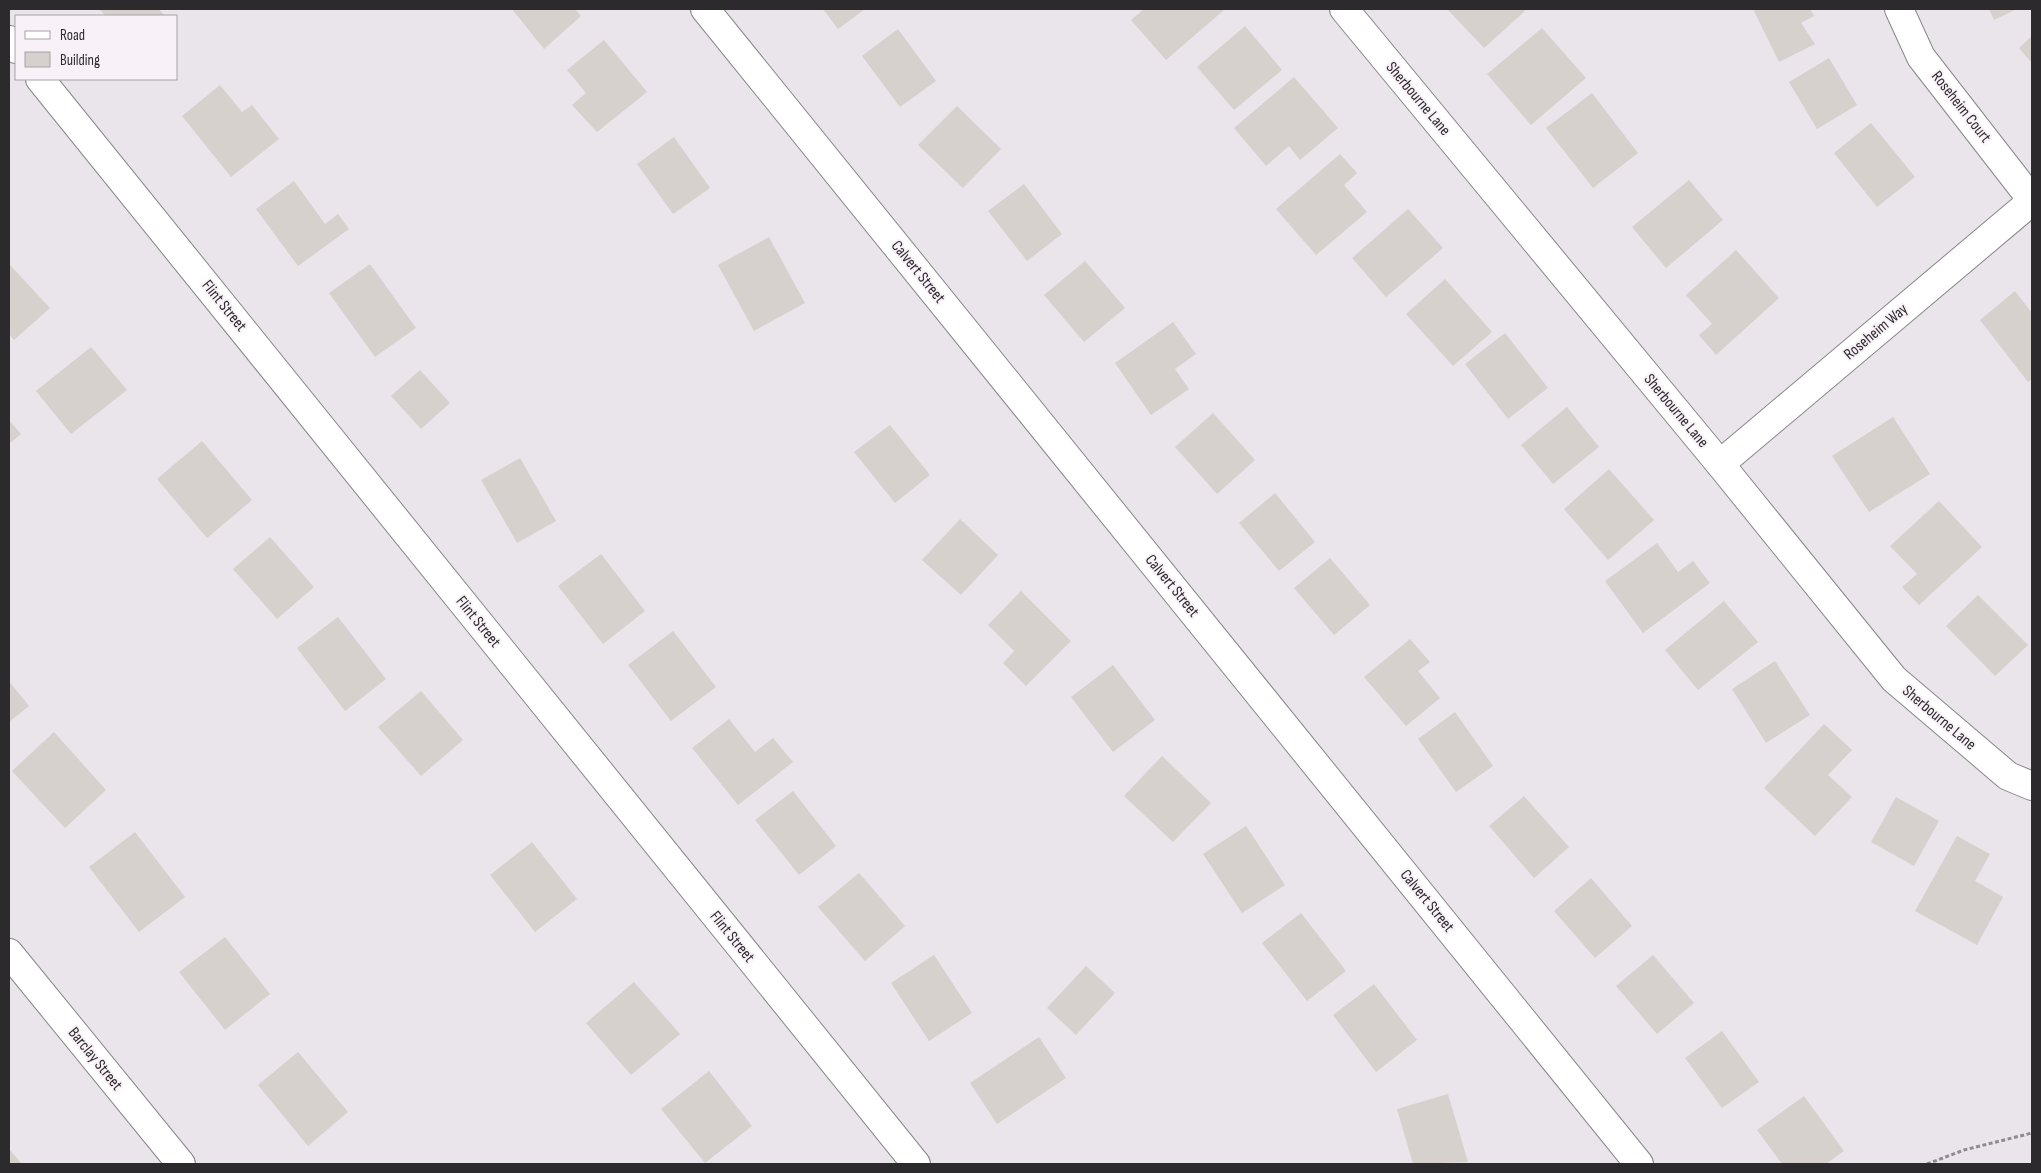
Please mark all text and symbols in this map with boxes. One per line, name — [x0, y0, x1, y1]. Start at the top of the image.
legend — [15, 15, 178, 80]
text: Road — [60, 26, 85, 45]
text: Building — [60, 51, 100, 70]
street label: Sherbourne Lane — [1382, 58, 1454, 140]
street label: Roseheim Court — [1927, 67, 1995, 147]
street label: Calvert Street — [887, 237, 949, 307]
street label: Flint Street — [198, 277, 250, 336]
street label: Roseheim Way — [1840, 300, 1912, 364]
street label: Sherbourne Lane — [1640, 370, 1712, 452]
street label: Calvert Street — [1141, 551, 1203, 621]
street label: Flint Street — [452, 593, 504, 652]
street label: Sherbourne Lane — [1898, 682, 1980, 754]
street label: Calvert Street — [1396, 866, 1458, 936]
street label: Flint Street — [706, 908, 758, 967]
street label: Barclay Street — [64, 1024, 126, 1094]

